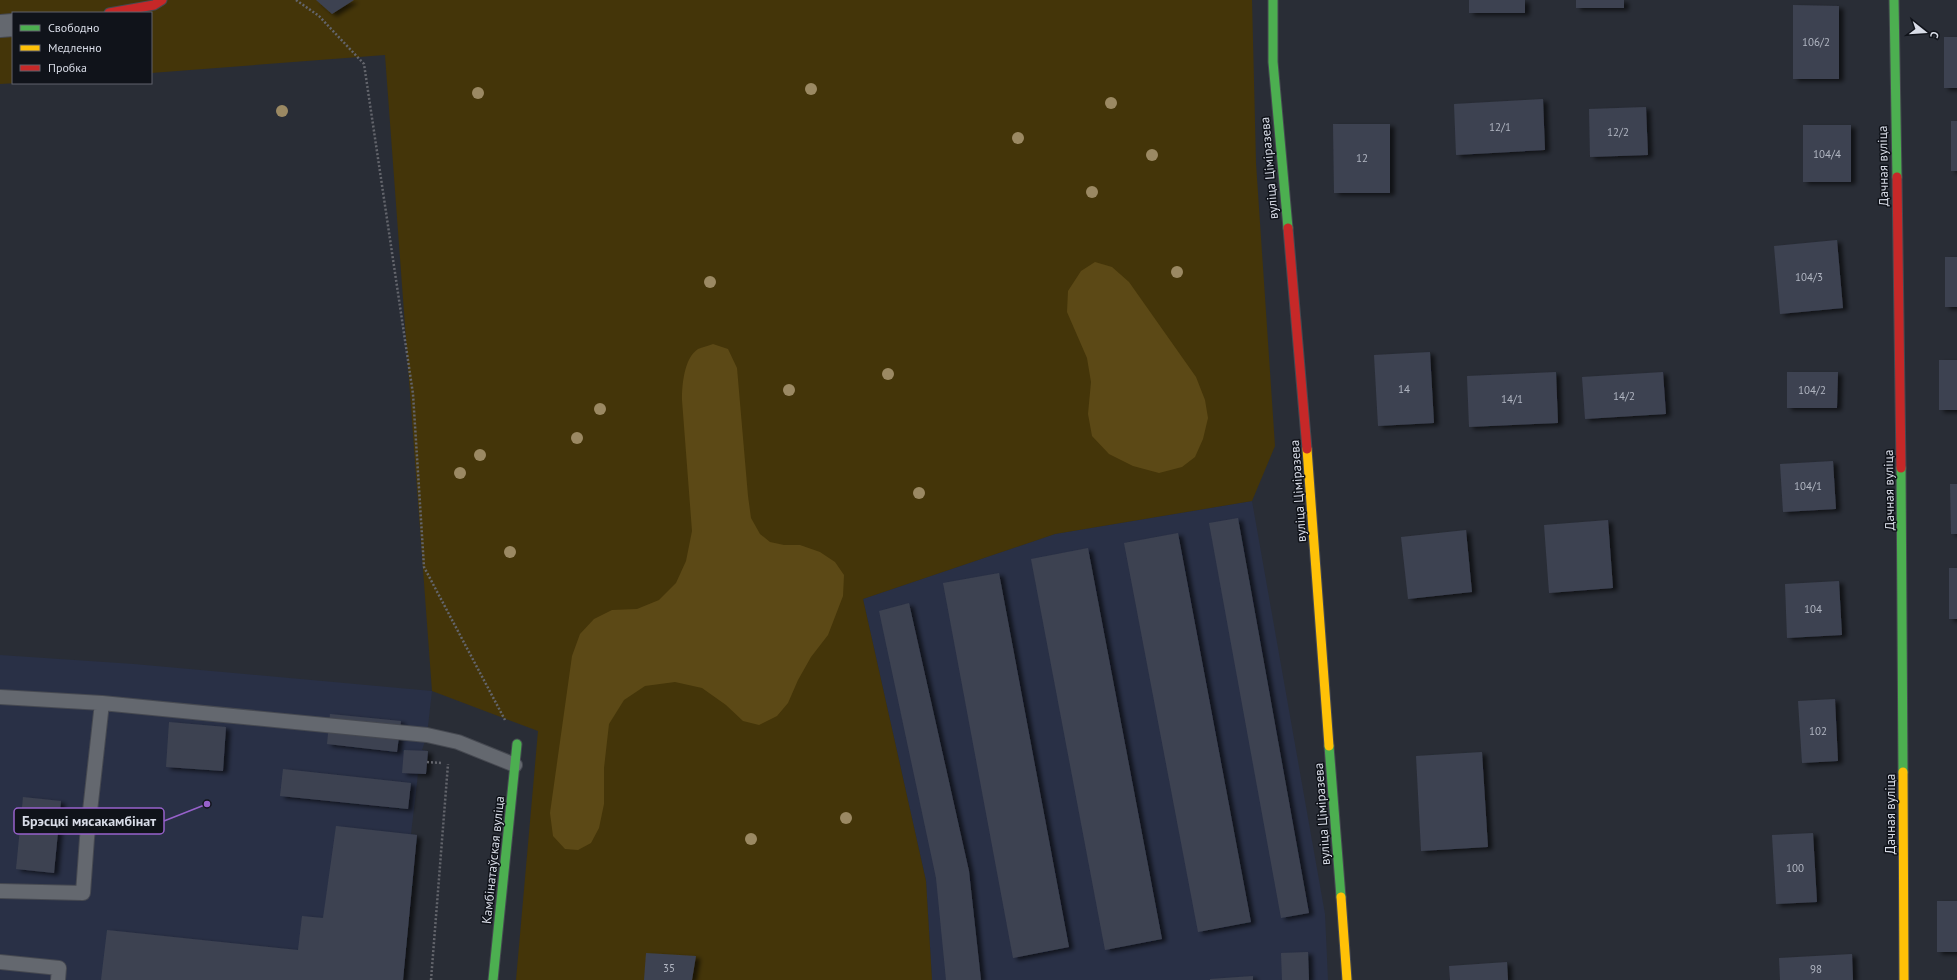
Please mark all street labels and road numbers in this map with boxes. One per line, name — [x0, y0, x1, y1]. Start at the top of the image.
street label: вуліца Ціміразева — [1256, 116, 1282, 220]
street label: Дачная вуліца — [1874, 126, 1892, 206]
street label: вуліца Ціміразева — [1286, 439, 1310, 543]
street label: Дачная вуліца — [1880, 450, 1898, 530]
street label: вуліца Ціміразева — [1310, 762, 1334, 866]
street label: Дачная вуліца — [1882, 774, 1899, 854]
street label: Камбінатаўская вуліца — [478, 795, 508, 925]

